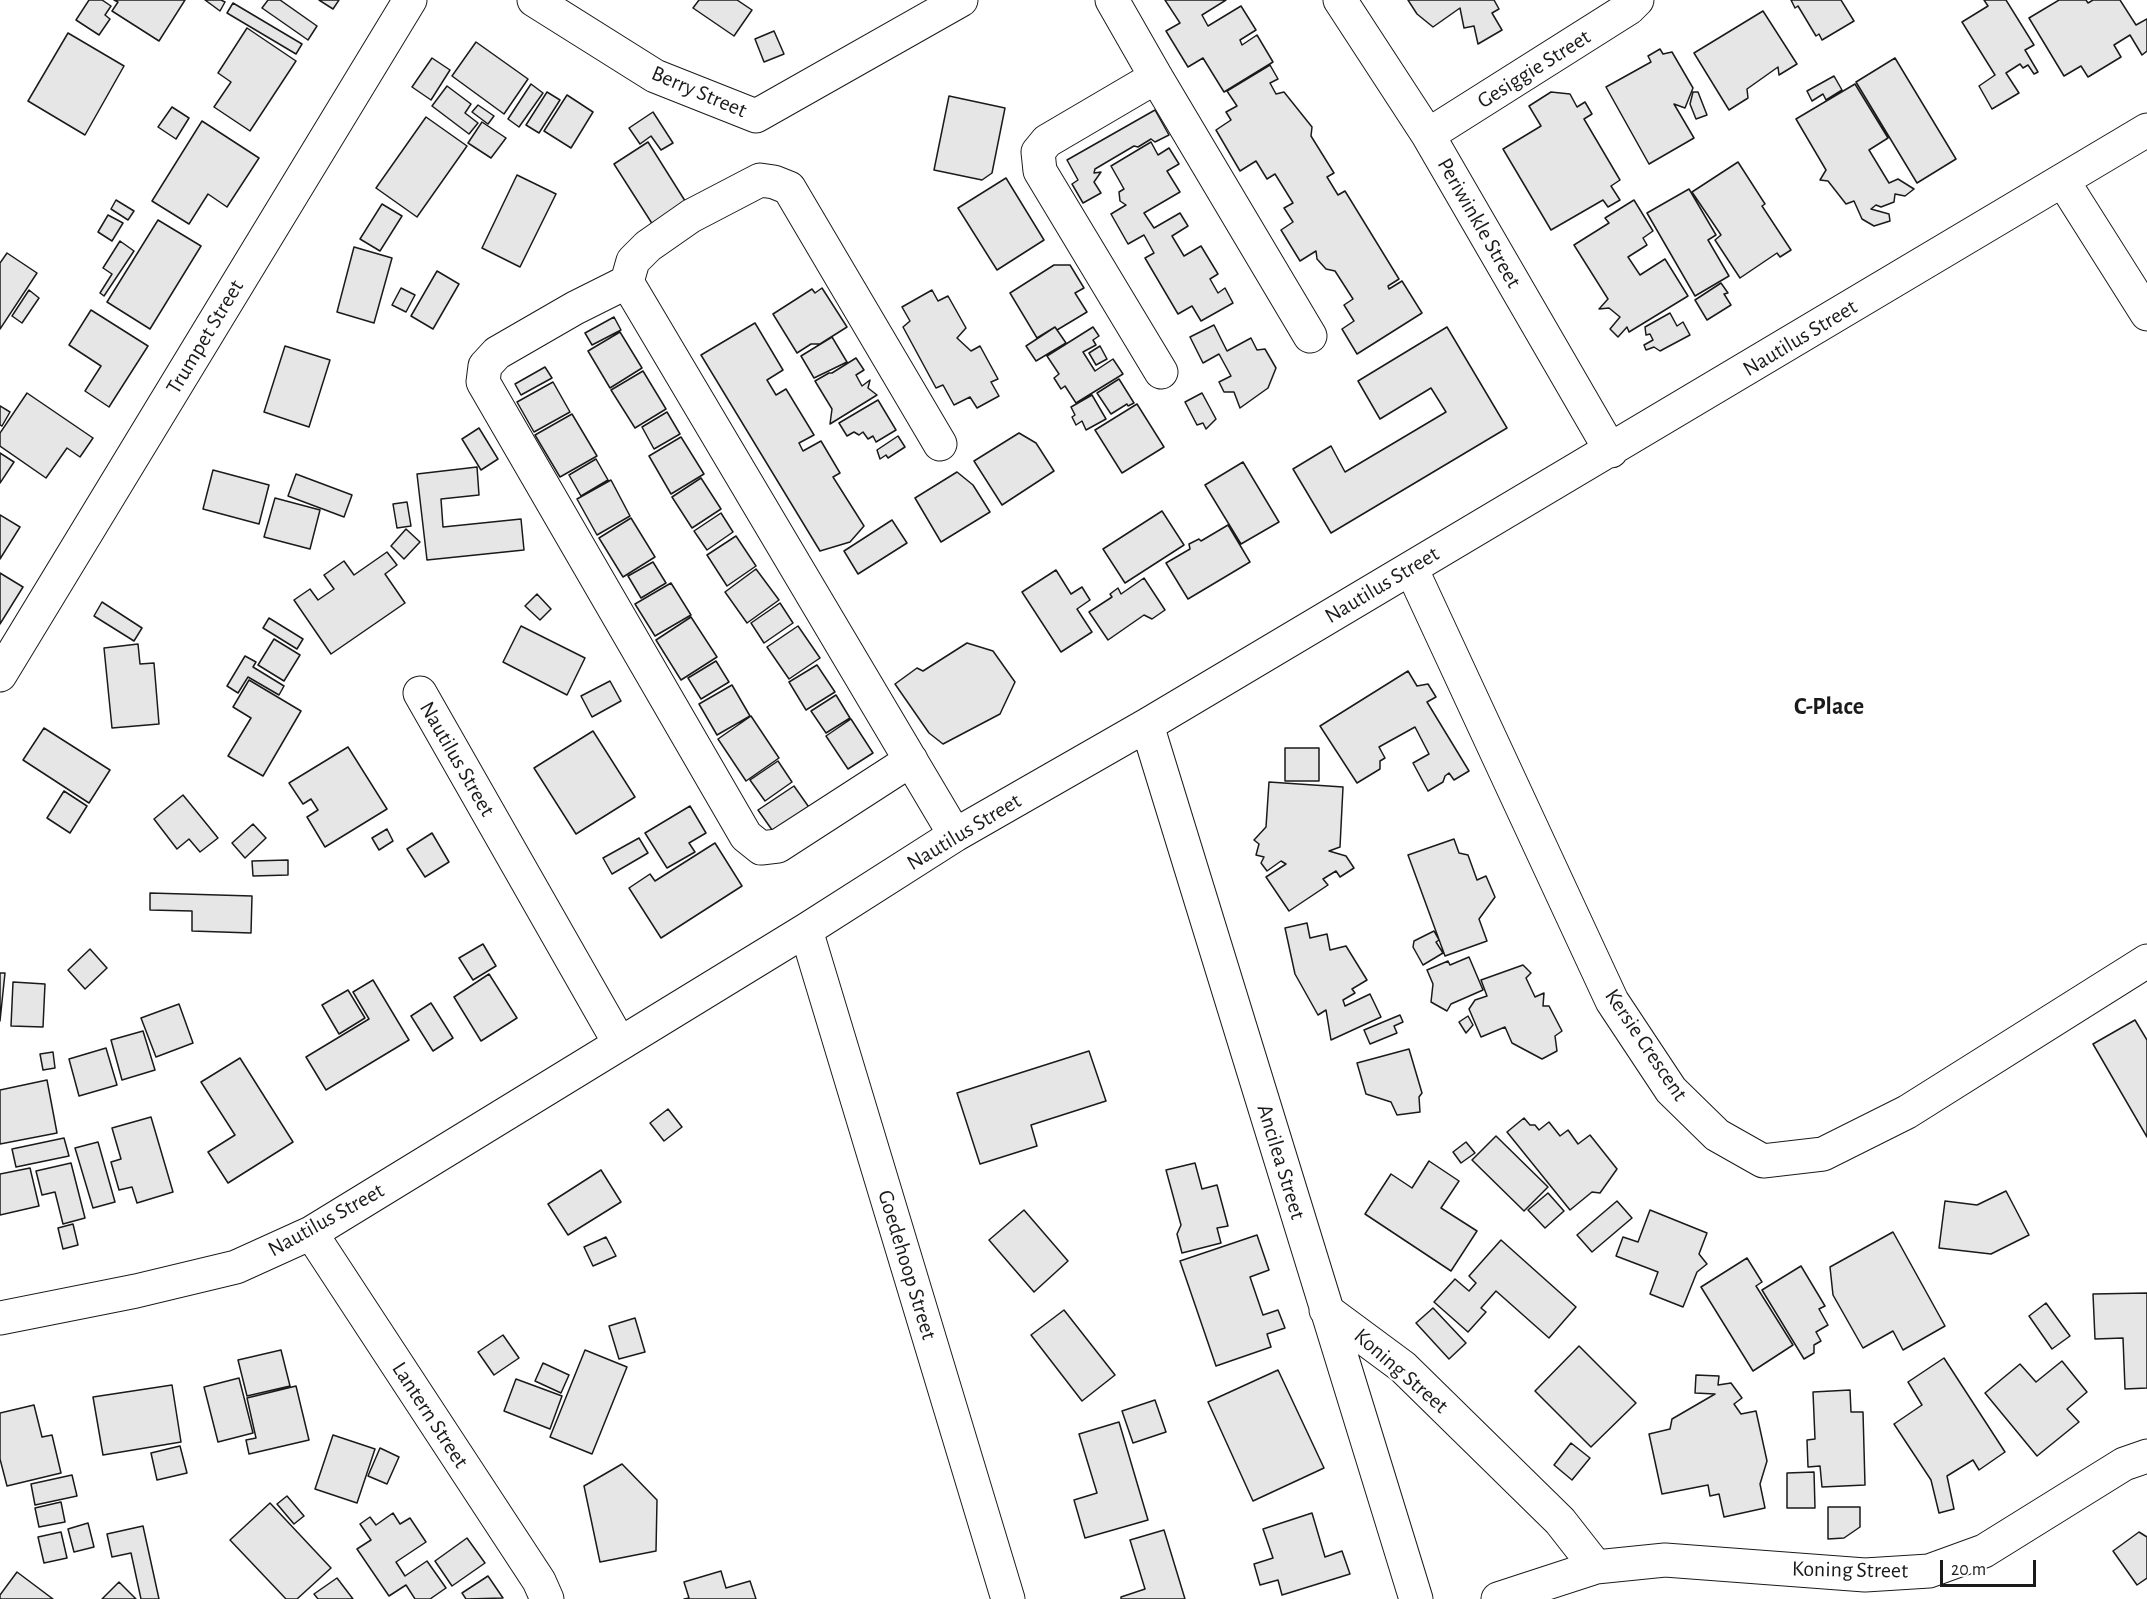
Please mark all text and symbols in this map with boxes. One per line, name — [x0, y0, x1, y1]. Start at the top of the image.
street label: Gesiggie Street — [1472, 24, 1596, 114]
street label: Berry Street — [647, 60, 751, 124]
street label: Periwinkle Street — [1431, 153, 1527, 293]
street label: Trumpet Street — [161, 275, 249, 399]
street label: Nautilus Street — [1738, 294, 1862, 382]
street label: Nautilus Street — [1320, 541, 1444, 629]
district label: C-Place — [1794, 693, 1864, 721]
street label: Nautilus Street — [413, 697, 501, 821]
street label: Nautilus Street — [902, 788, 1026, 876]
street label: Kersie Crescent — [1599, 984, 1693, 1106]
street label: Ancilea Street — [1251, 1101, 1311, 1223]
street label: Nautilus Street — [263, 1177, 389, 1263]
street label: Goedehoop Street — [872, 1187, 942, 1343]
street label: Koning Street — [1348, 1323, 1454, 1419]
street label: Lantern Street — [386, 1357, 474, 1473]
scale bar — [1943, 1548, 2039, 1586]
street label: Koning Street — [1792, 1556, 1908, 1584]
text: 20 m — [1951, 1561, 1986, 1579]

